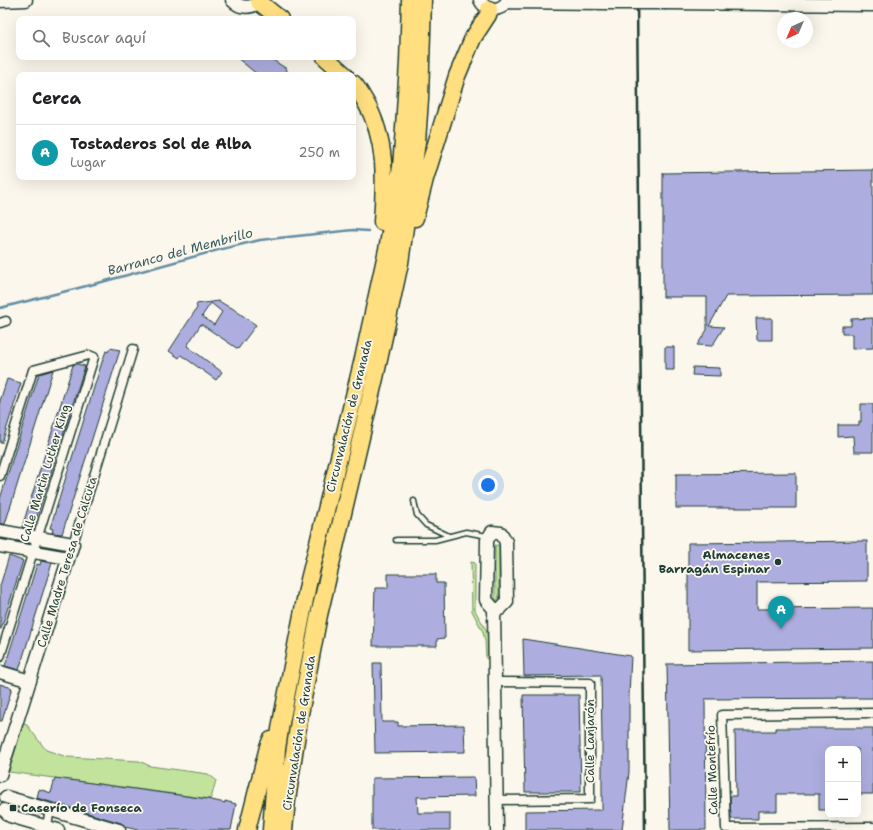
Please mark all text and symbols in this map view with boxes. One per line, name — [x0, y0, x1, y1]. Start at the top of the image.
north arrow — [777, 12, 813, 48]
search box — [16, 16, 356, 60]
icon: search — [30, 27, 52, 49]
text: Buscar aquí — [62, 28, 146, 48]
text: Cerca — [32, 87, 81, 109]
text: Tostaderos Sol de Alba — [70, 134, 251, 154]
text: A — [40, 144, 50, 161]
text: 250 m — [299, 144, 340, 161]
text: Lugar — [70, 154, 106, 171]
water label: Barranco del Membrillo — [106, 224, 255, 279]
street label: Circunvalación de Granada — [322, 337, 376, 494]
street label: Calle Martin Luther King — [16, 402, 74, 544]
street label: Calle Madre Teresa de Calcuta — [33, 474, 101, 649]
your location — [478, 475, 498, 495]
place label: Almacenes Barragán Espinar — [659, 547, 771, 577]
marker: Almacenes Barragán Espinar — [773, 557, 783, 567]
pin: A — [768, 596, 794, 629]
street label: Circunvalación de Granada — [279, 654, 319, 812]
street label: Calle Lanjarón — [582, 699, 598, 783]
street label: Calle Montefrío — [702, 725, 722, 815]
map controls — [825, 746, 861, 818]
button: + — [825, 746, 861, 782]
button: − — [825, 782, 861, 818]
place label: Caserío de Fonseca — [21, 800, 142, 816]
marker: Caserío de Fonseca — [8, 803, 18, 813]

